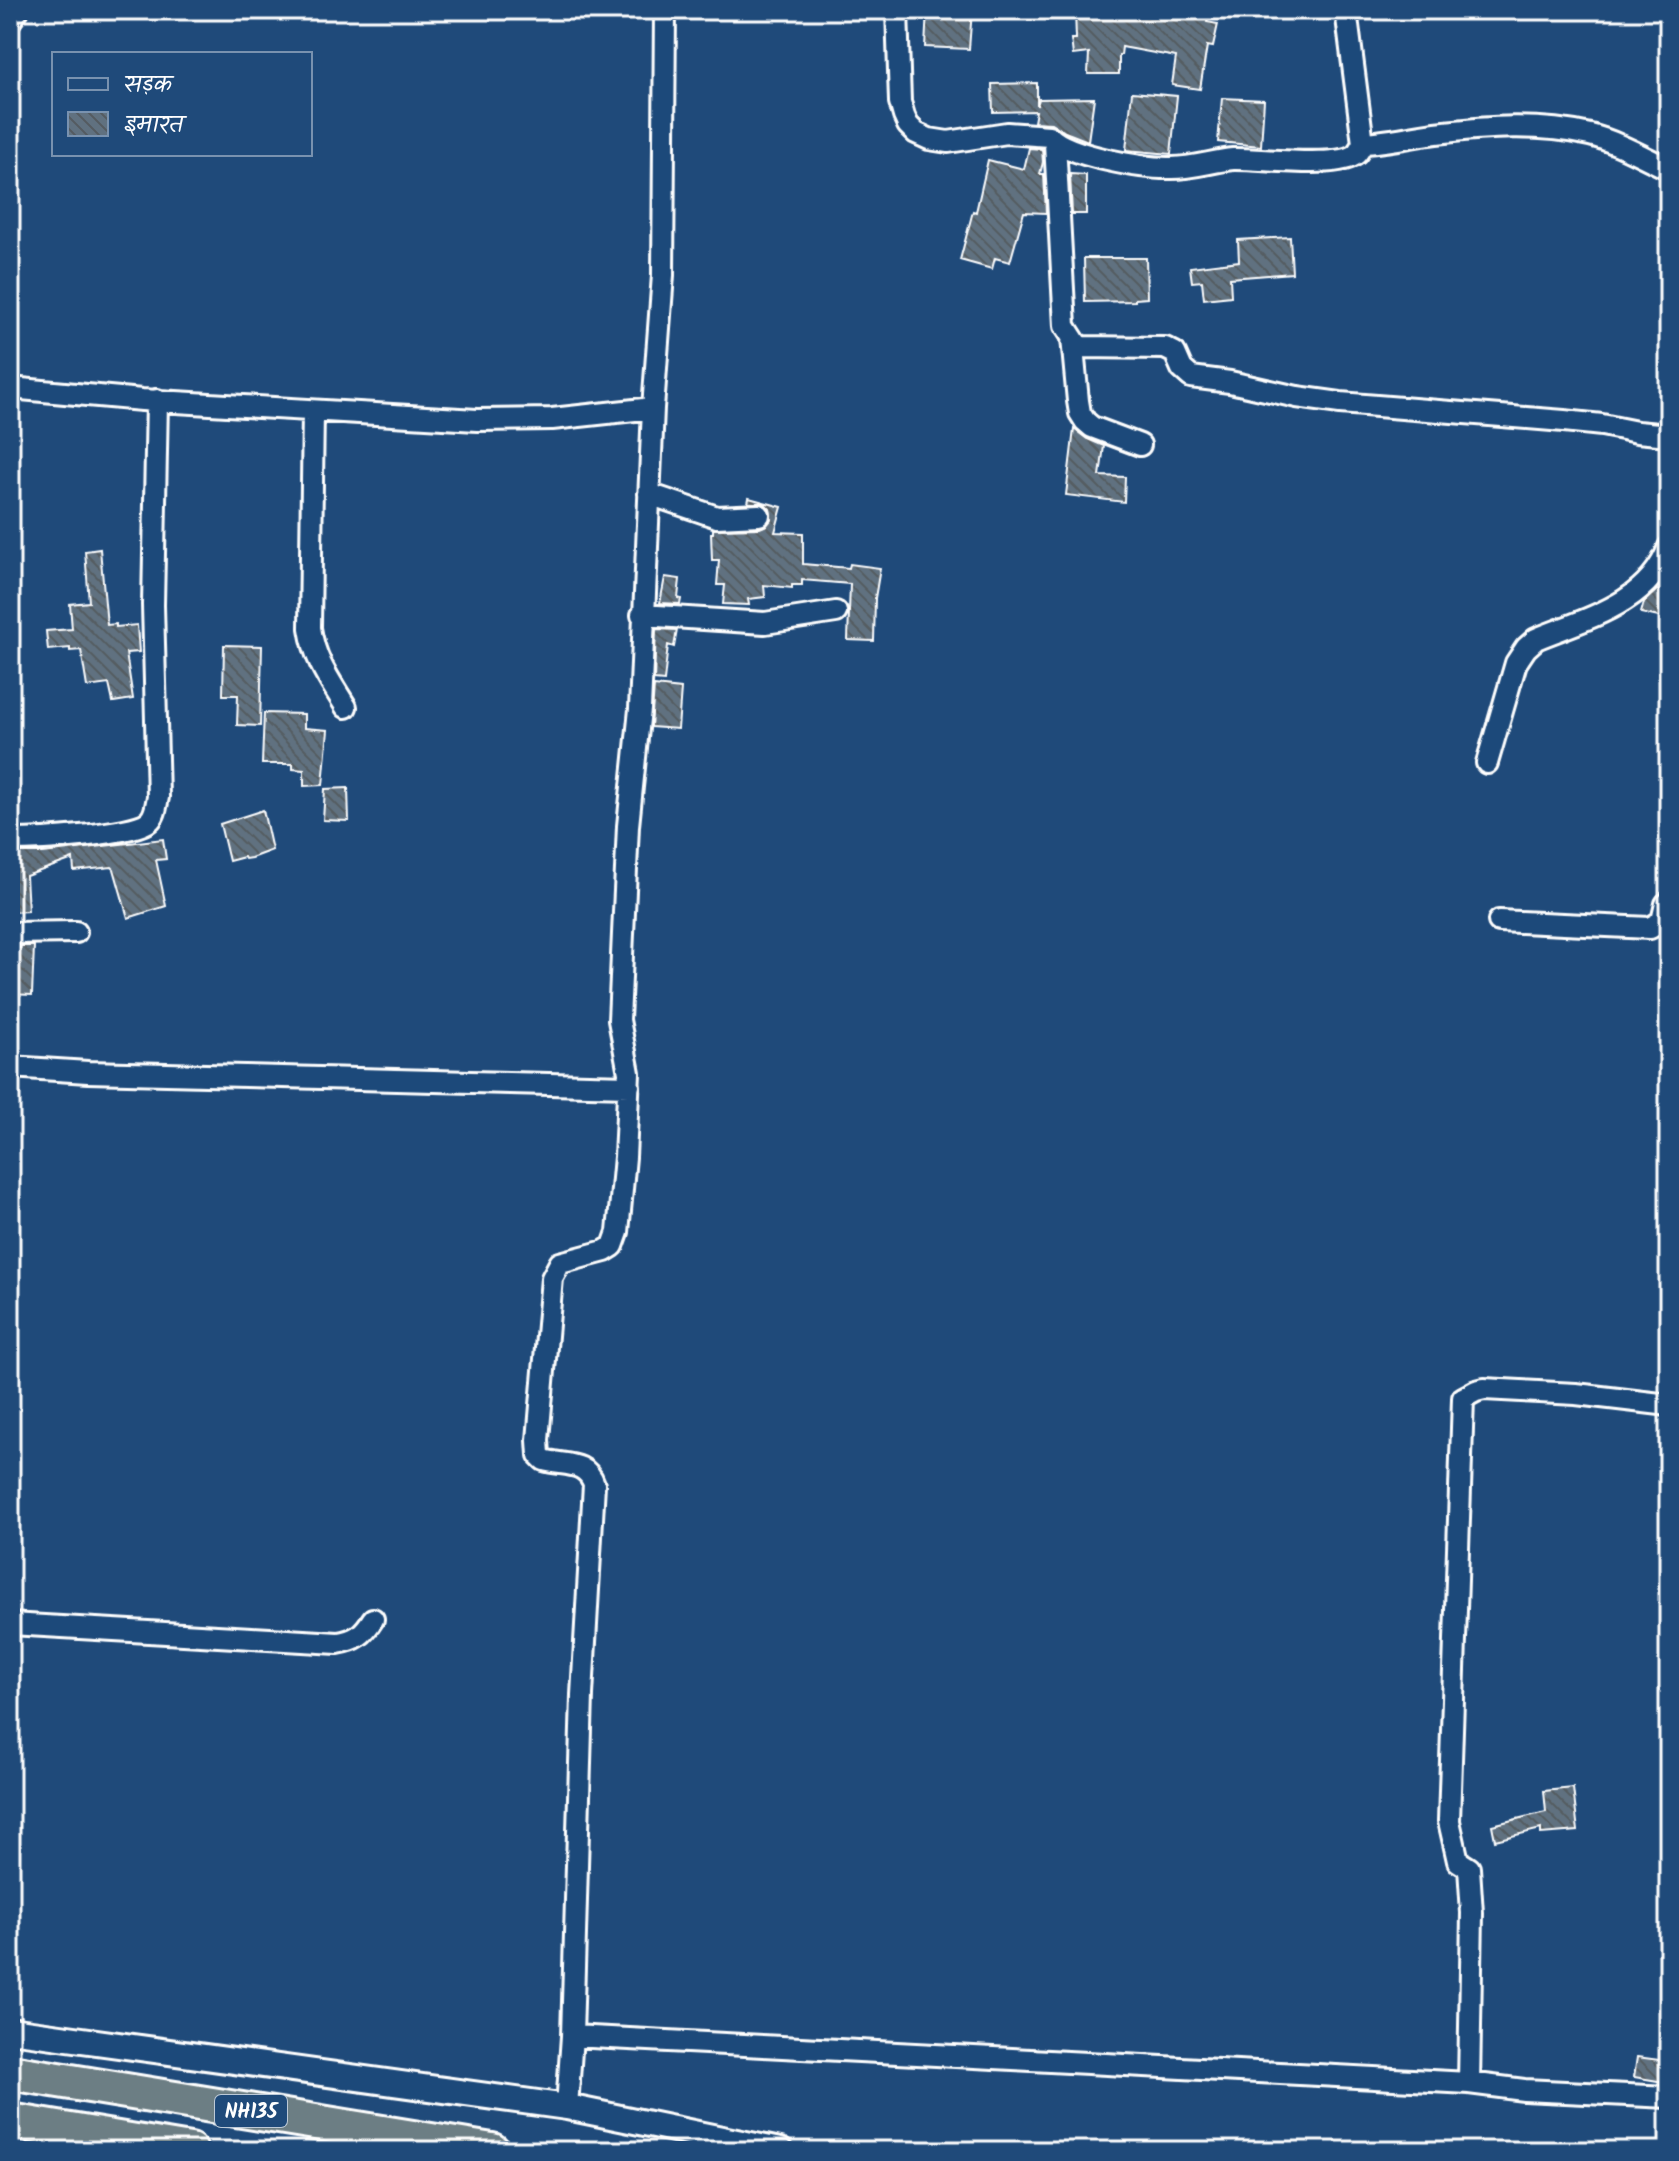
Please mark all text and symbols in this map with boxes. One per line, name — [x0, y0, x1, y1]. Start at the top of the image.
legend — [52, 52, 312, 156]
text: सड़क — [124, 66, 175, 105]
text: इमारत — [124, 106, 188, 145]
road number: NH135 — [215, 2095, 287, 2127]

